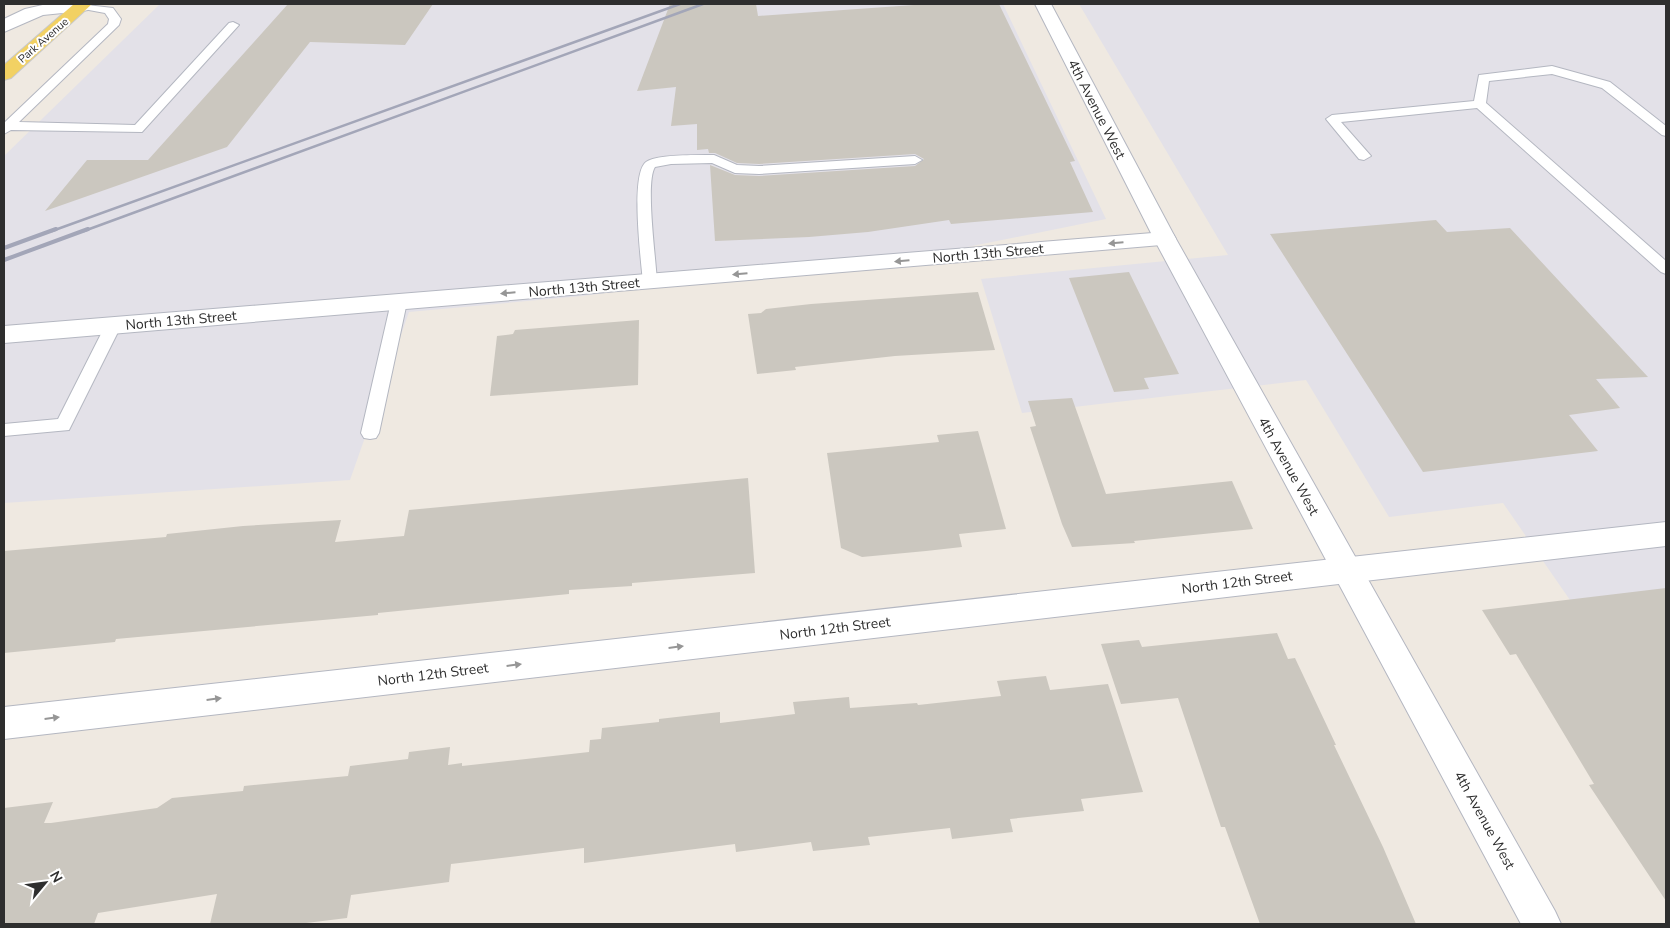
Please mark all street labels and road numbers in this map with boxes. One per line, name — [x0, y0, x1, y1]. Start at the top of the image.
street label: Park Avenue — [15, 14, 72, 66]
street label: 4th Avenue West — [1063, 56, 1130, 162]
street label: North 13th Street — [932, 239, 1044, 268]
street label: North 13th Street — [528, 273, 640, 302]
street label: North 13th Street — [125, 306, 237, 335]
street label: 4th Avenue West — [1254, 414, 1324, 519]
street label: North 12th Street — [1181, 566, 1294, 599]
street label: North 12th Street — [779, 612, 892, 645]
street label: North 12th Street — [377, 658, 490, 691]
street label: 4th Avenue West — [1450, 768, 1520, 873]

